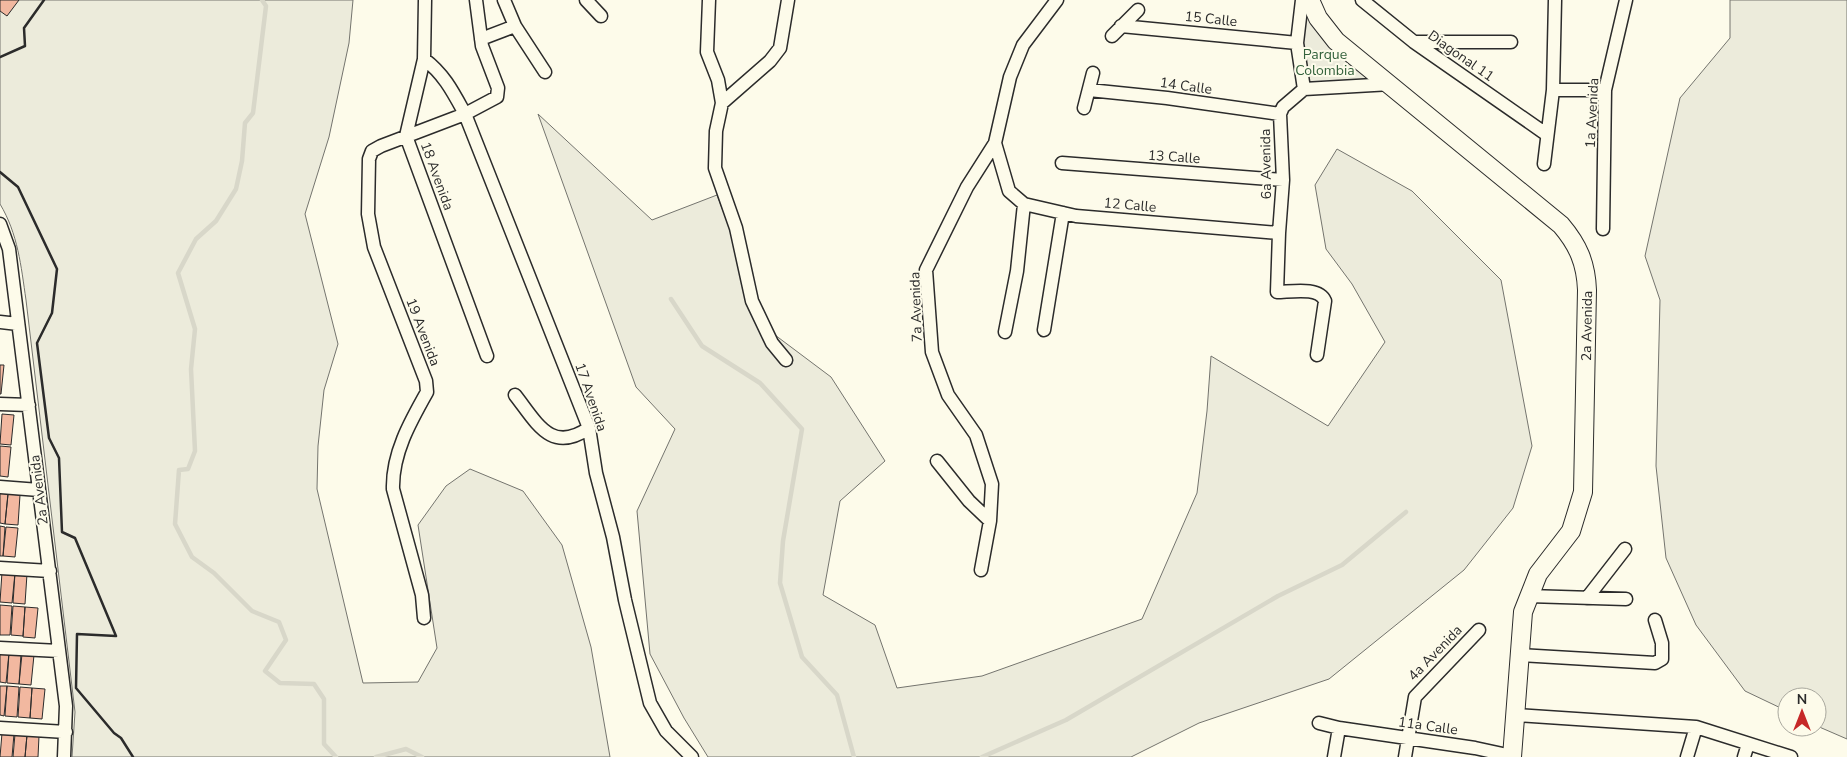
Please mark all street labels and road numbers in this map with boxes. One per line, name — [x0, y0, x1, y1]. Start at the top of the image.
street label: 15 Calle — [1184, 7, 1238, 31]
street label: Diagonal 11 — [1424, 26, 1498, 86]
street label: 14 Calle — [1159, 73, 1213, 99]
street label: 1a Avenida — [1581, 77, 1603, 149]
street label: 6a Avenida — [1256, 129, 1276, 199]
street label: 18 Avenida — [416, 139, 458, 213]
street label: 13 Calle — [1147, 146, 1201, 168]
street label: 12 Calle — [1103, 193, 1157, 217]
street label: 7a Avenida — [905, 271, 927, 343]
street label: 2a Avenida — [1577, 291, 1597, 361]
street label: 19 Avenida — [401, 295, 445, 369]
street label: 17 Avenida — [570, 360, 612, 434]
street label: 2a Avenida — [25, 454, 53, 526]
street label: 4a Avenida — [1404, 621, 1466, 685]
street label: 11a Calle — [1397, 712, 1459, 740]

